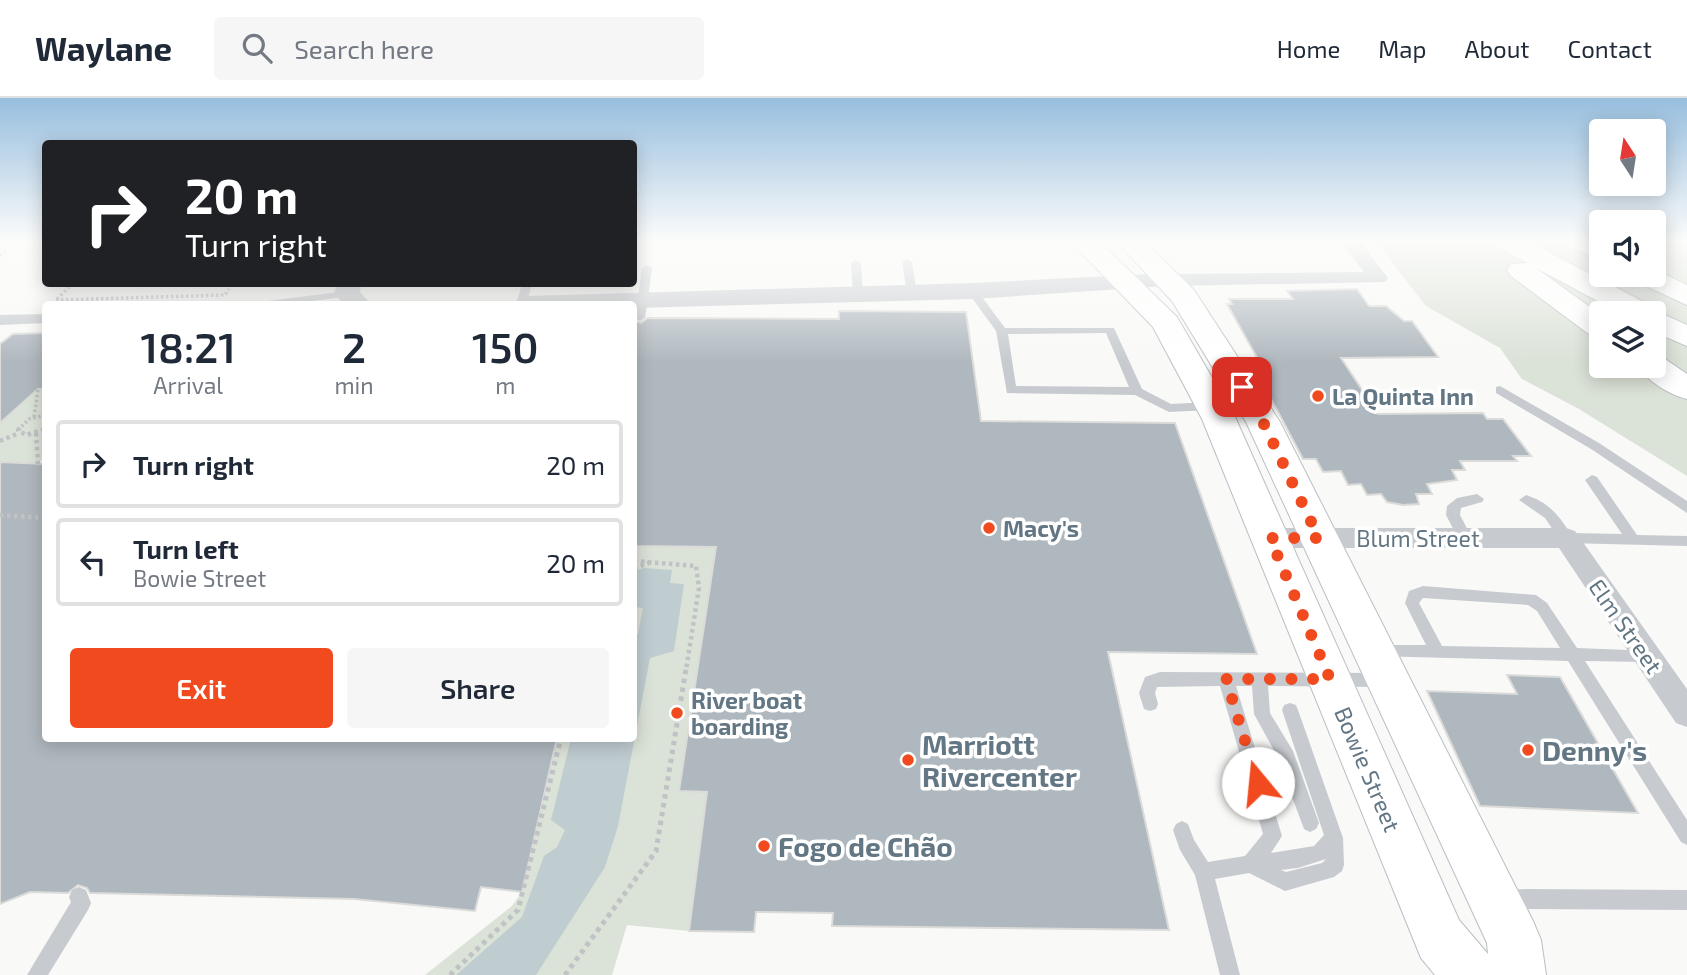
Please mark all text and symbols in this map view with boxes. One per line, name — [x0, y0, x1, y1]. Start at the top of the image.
search box — [214, 17, 704, 80]
text: Waylane — [35, 28, 172, 68]
icon: search — [238, 29, 276, 67]
text: Search here — [294, 33, 434, 64]
text: Home — [1277, 34, 1340, 63]
text: Map — [1378, 34, 1426, 63]
text: About — [1464, 34, 1530, 63]
text: Contact — [1568, 34, 1652, 63]
north arrow — [1589, 119, 1666, 196]
map controls — [1589, 119, 1666, 378]
text: 20 m — [185, 165, 298, 224]
icon: right — [70, 168, 161, 259]
button: sound — [1589, 210, 1666, 287]
text: Turn right — [185, 225, 327, 263]
button: layers — [1589, 301, 1666, 378]
text: 18:21 — [140, 321, 236, 371]
text: 2 — [342, 321, 366, 371]
text: 150 — [472, 321, 539, 371]
pin — [1212, 357, 1272, 417]
icon: arrive — [1223, 368, 1261, 406]
text: Arrival — [153, 371, 223, 399]
text: min — [334, 371, 374, 399]
text: m — [495, 371, 515, 399]
place label: La Quinta Inn — [1332, 382, 1474, 411]
marker: La Quinta Inn — [1310, 388, 1326, 404]
icon: right — [74, 445, 112, 483]
text: Turn right — [133, 449, 254, 480]
text: 20 m — [546, 449, 605, 480]
place label: Macy's — [1003, 514, 1079, 542]
marker: Macy's — [981, 520, 997, 536]
street label: Blum Street — [1356, 524, 1480, 552]
text: Turn left — [133, 533, 239, 564]
icon: left — [74, 543, 112, 581]
text: 20 m — [546, 547, 605, 578]
text: Bowie Street — [133, 564, 266, 592]
street label: Elm Street — [1583, 573, 1669, 679]
button: Exit — [70, 648, 333, 728]
button: Share — [347, 648, 609, 728]
place label: River boat boarding — [691, 686, 802, 740]
street label: Bowie Street — [1329, 702, 1407, 836]
marker: River boat boarding — [669, 705, 685, 721]
place label: Marriott Rivercenter — [922, 727, 1077, 793]
place label: Denny's — [1542, 733, 1647, 767]
marker: Denny's — [1520, 742, 1536, 758]
position arrow — [1221, 746, 1295, 820]
marker: Marriott Rivercenter — [900, 752, 916, 768]
place label: Fogo de Chão — [778, 829, 953, 863]
marker: Fogo de Chão — [756, 838, 772, 854]

